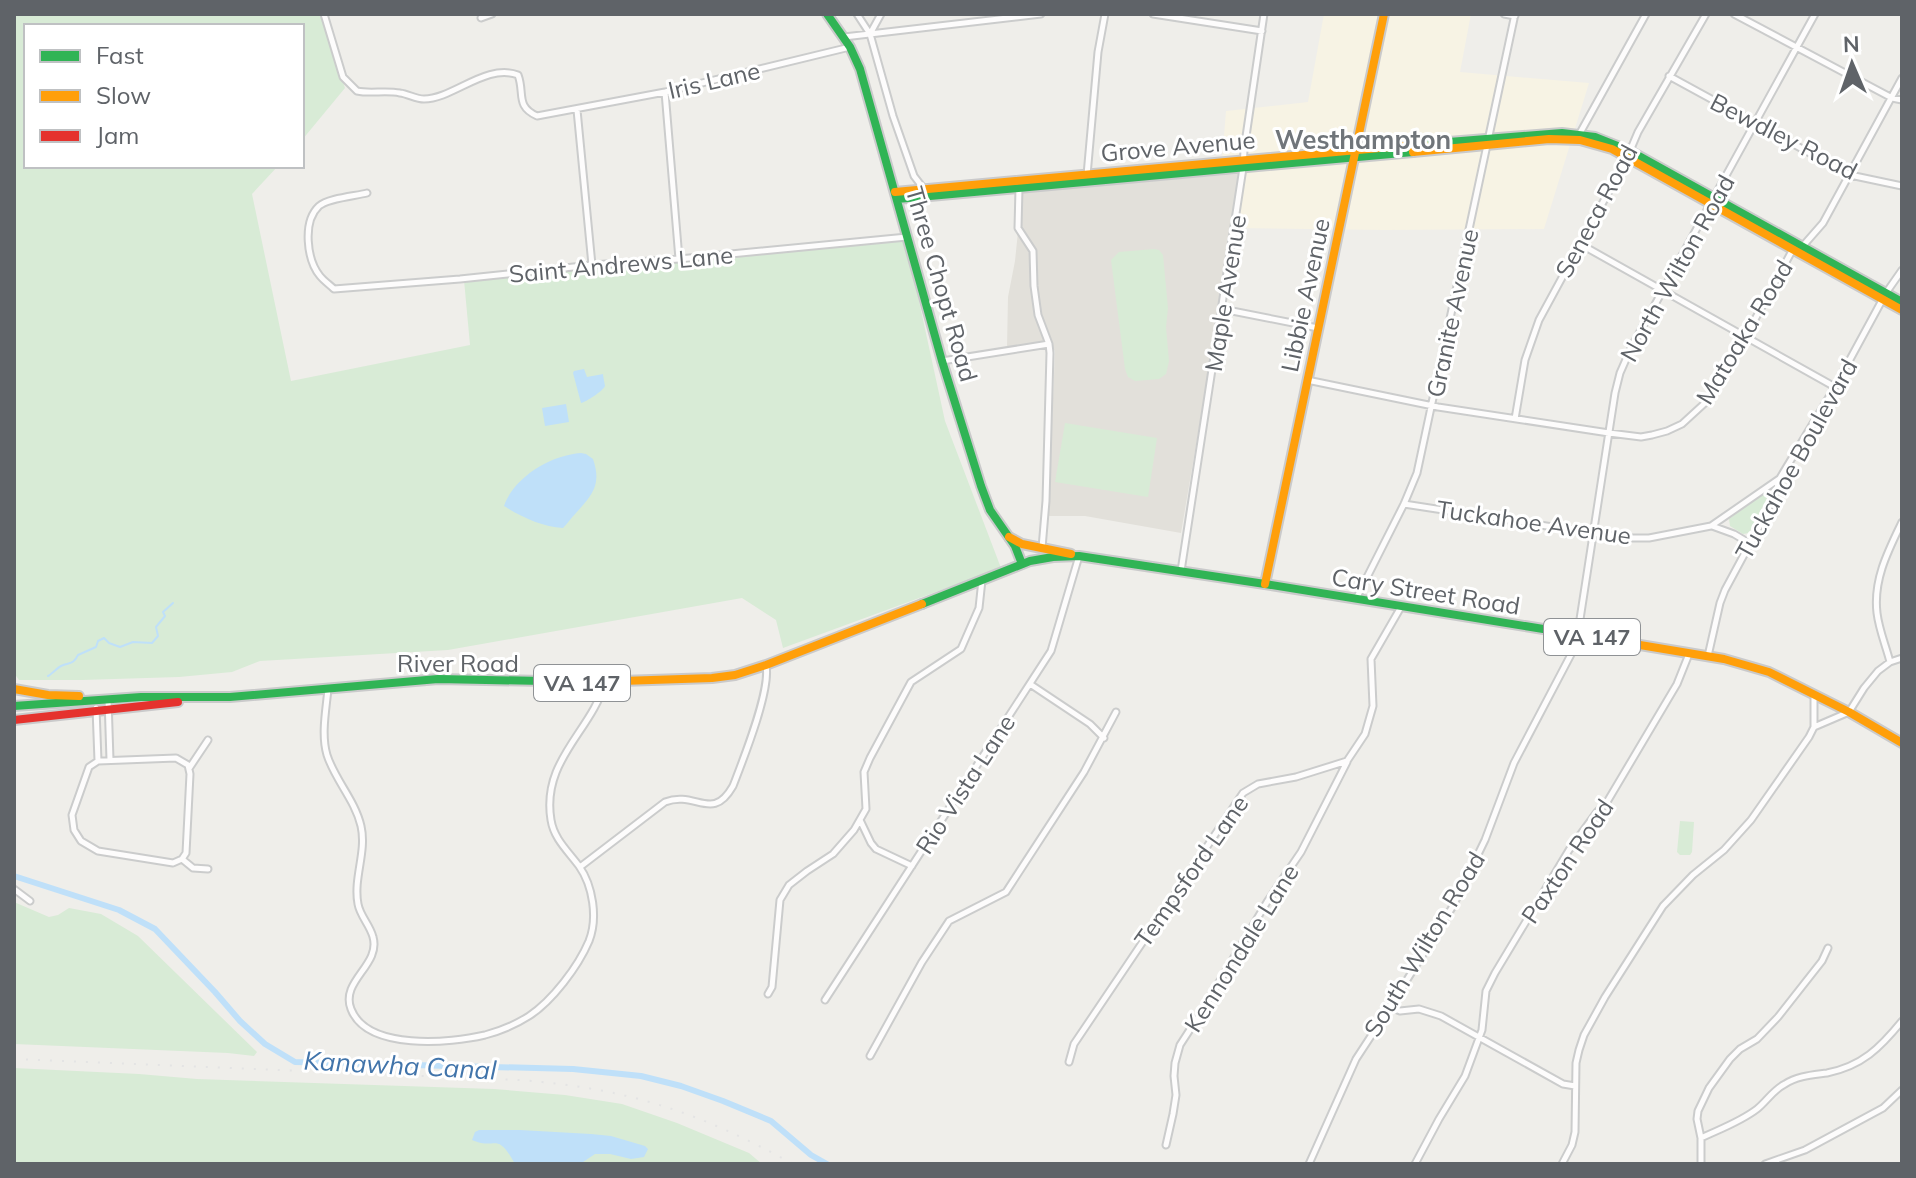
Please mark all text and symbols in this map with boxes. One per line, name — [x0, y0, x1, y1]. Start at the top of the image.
legend — [24, 24, 304, 168]
north arrow — [1812, 24, 1892, 104]
text: N — [1843, 30, 1860, 58]
text: Fast — [96, 40, 144, 70]
street label: Iris Lane — [665, 55, 763, 105]
text: Slow — [96, 80, 151, 110]
street label: Bewdley Road — [1706, 86, 1862, 186]
text: Jam — [96, 120, 139, 150]
district label: Westhampton — [1275, 123, 1451, 156]
street label: Grove Avenue — [1099, 124, 1257, 168]
street label: Seneca Road — [1548, 139, 1644, 283]
street label: North Wilton Road — [1613, 169, 1741, 367]
street label: Three Chopt Road — [900, 183, 984, 385]
street label: Maple Avenue — [1198, 213, 1252, 373]
street label: Libbie Avenue — [1274, 215, 1336, 375]
street label: Granite Avenue — [1419, 226, 1485, 400]
street label: Saint Andrews Lane — [508, 239, 734, 289]
street label: Matoaka Road — [1689, 254, 1799, 410]
street label: Tuckahoe Boulevard — [1728, 354, 1864, 564]
street label: Tuckahoe Avenue — [1435, 494, 1633, 550]
street label: Cary Street Road — [1330, 561, 1522, 621]
road number: VA 147 — [1544, 619, 1640, 655]
street label: River Road — [397, 648, 519, 678]
road number: VA 147 — [534, 665, 630, 701]
street label: Rio Vista Lane — [909, 709, 1021, 859]
street label: Tempsford Lane — [1128, 789, 1254, 953]
street label: Paxton Road — [1514, 793, 1620, 929]
street label: South Wilton Road — [1357, 846, 1491, 1042]
street label: Kennondale Lane — [1177, 858, 1305, 1038]
water label: Kanawha Canal — [303, 1043, 498, 1087]

